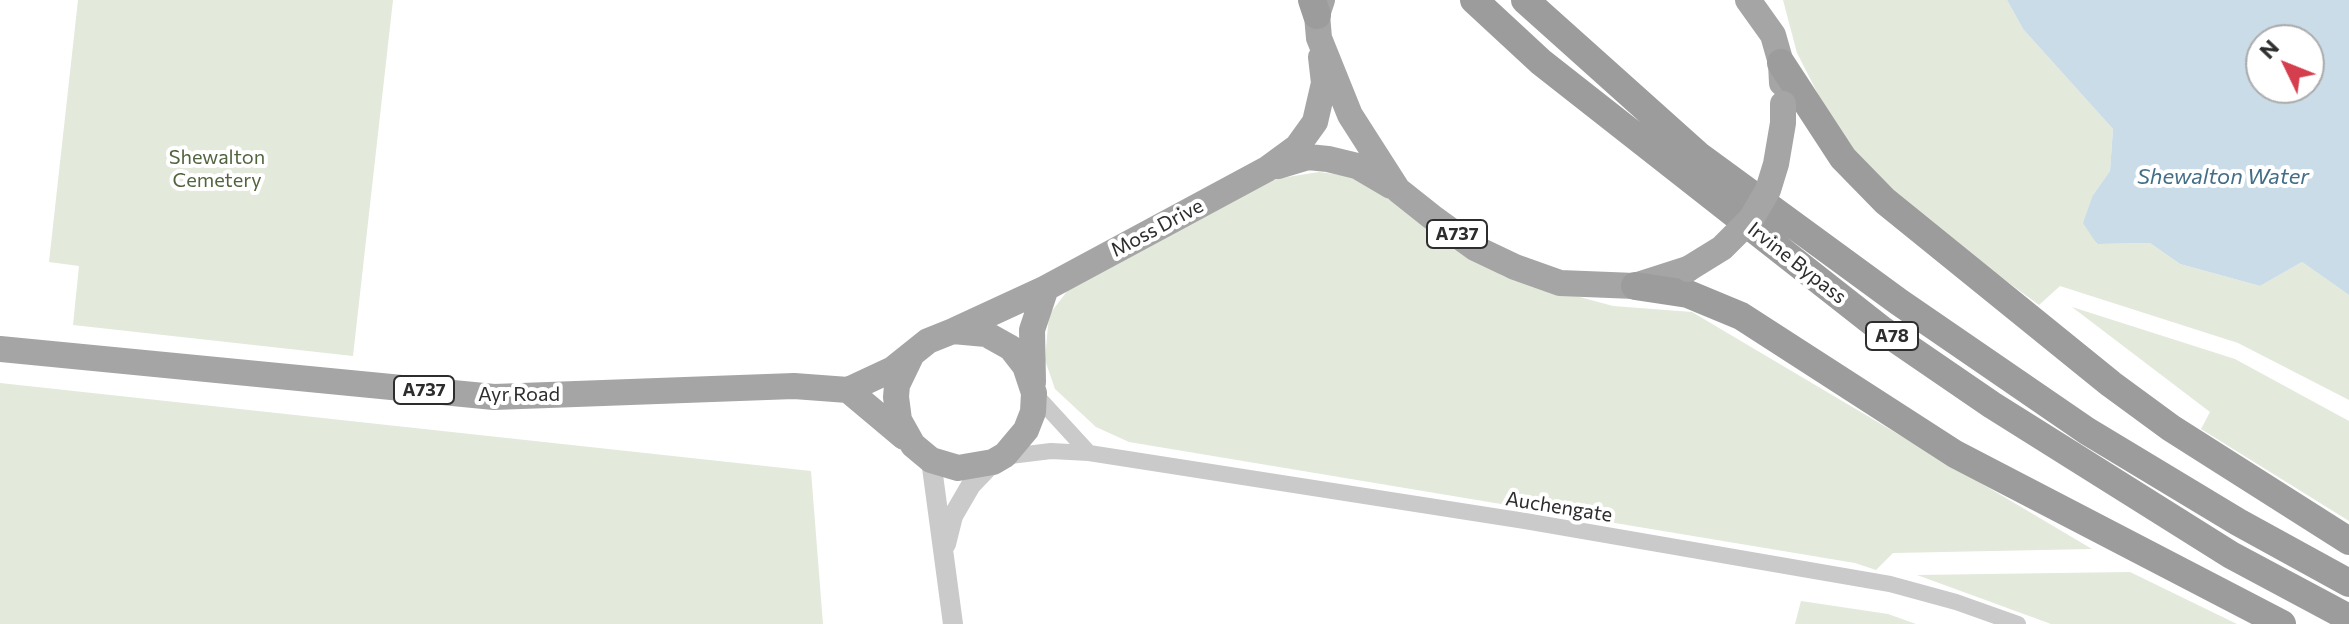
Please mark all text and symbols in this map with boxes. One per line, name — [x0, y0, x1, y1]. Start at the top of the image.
north arrow — [2245, 24, 2325, 104]
text: N — [2253, 33, 2284, 64]
park label: Shewalton Cemetery — [169, 145, 265, 192]
water label: Shewalton Water — [2137, 164, 2309, 190]
street label: Moss Drive — [1107, 194, 1207, 262]
street label: Irvine Bypass — [1743, 217, 1851, 309]
road number: A737 — [1427, 220, 1487, 248]
road number: A78 — [1866, 322, 1918, 350]
road number: A737 — [394, 376, 454, 404]
street label: Ayr Road — [478, 382, 560, 406]
street label: Auchengate — [1504, 487, 1614, 527]

